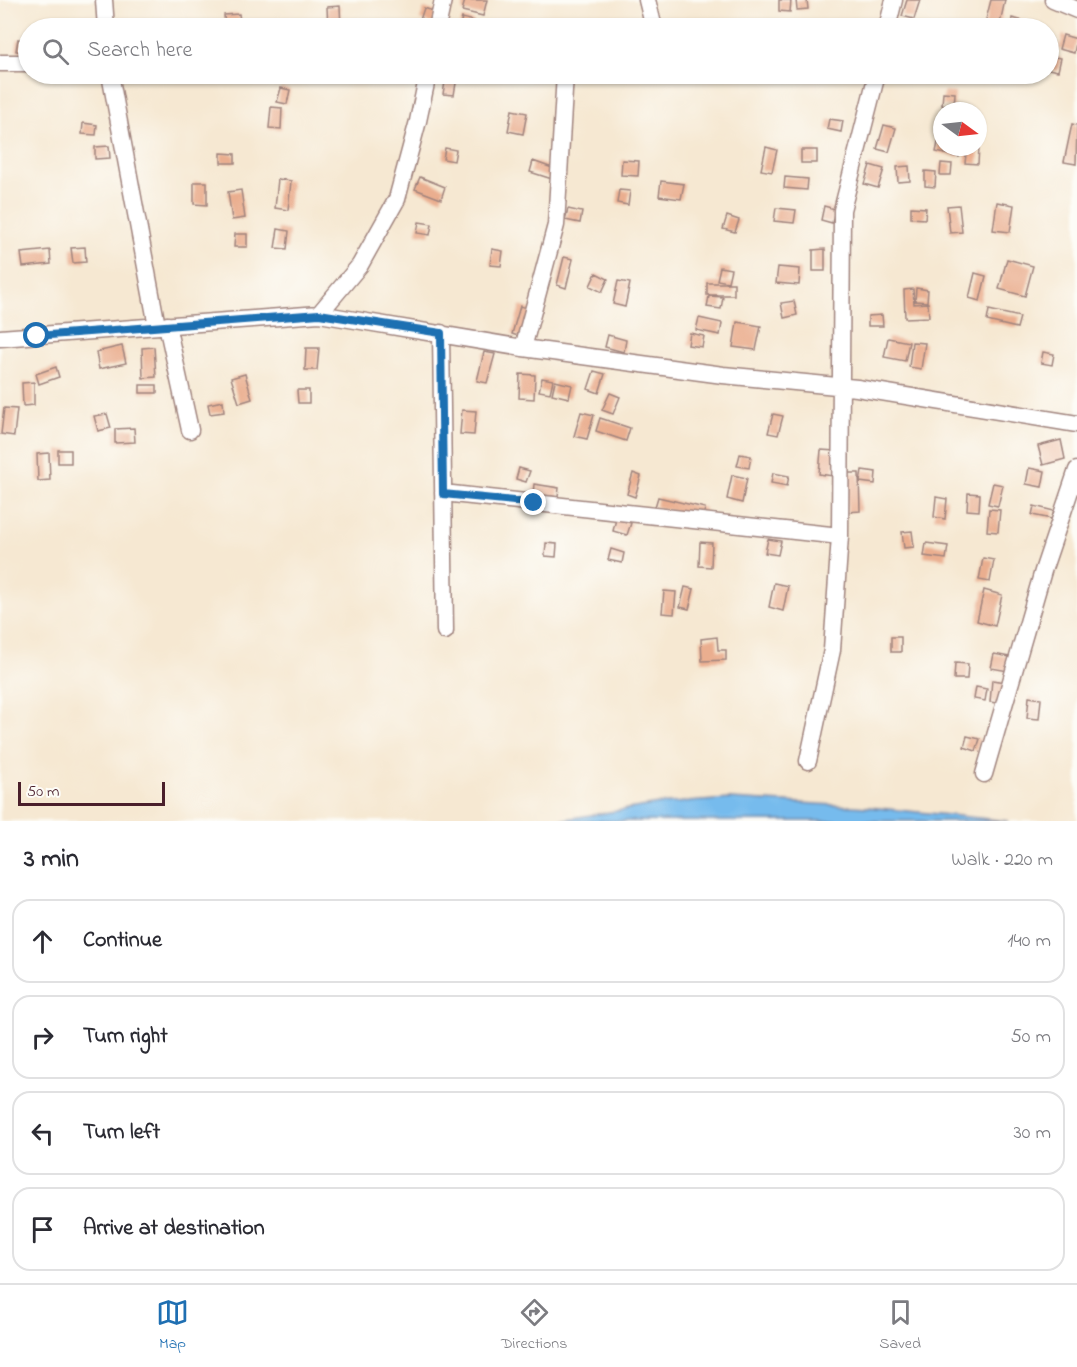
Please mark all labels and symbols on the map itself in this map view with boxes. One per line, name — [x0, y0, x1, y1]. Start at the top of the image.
north arrow — [933, 102, 987, 156]
route start — [23, 322, 49, 348]
route end — [520, 489, 546, 515]
scale bar — [18, 779, 165, 806]

